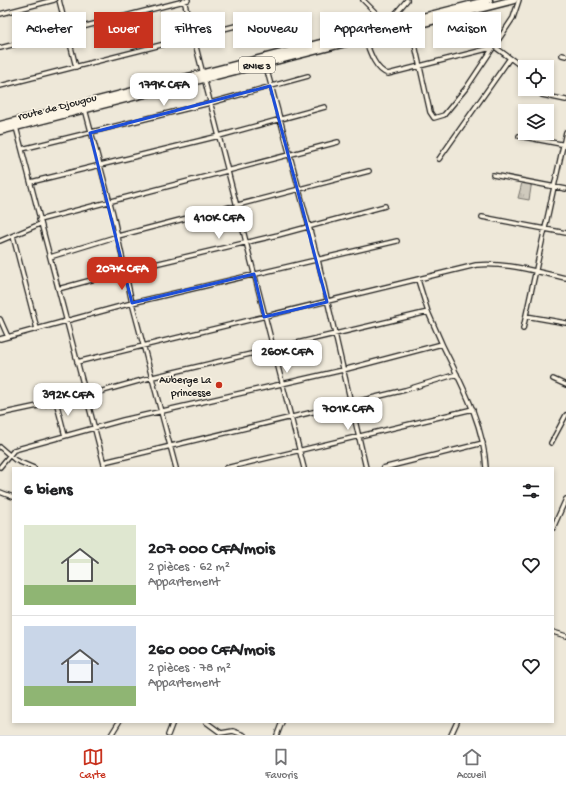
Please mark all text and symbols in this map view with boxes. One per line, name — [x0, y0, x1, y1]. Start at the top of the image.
chip: Acheter — [12, 12, 86, 48]
chip: Louer — [94, 12, 153, 48]
chip: Filtres — [161, 12, 225, 48]
chip: Nouveau — [233, 12, 312, 48]
chip: Appartement — [320, 12, 425, 48]
chip: Maison — [433, 12, 501, 48]
road number: RNIE 3 — [239, 57, 275, 73]
map controls — [518, 60, 554, 140]
button: locate — [518, 60, 554, 96]
pin: 179K CFA — [123, 73, 205, 107]
text: 179K CFA — [139, 78, 189, 93]
street label: route de Djougou — [17, 92, 98, 124]
button: layers — [518, 104, 554, 140]
pin: 410K CFA — [178, 206, 260, 240]
text: 410K CFA — [194, 211, 244, 226]
pin: 207K CFA — [81, 257, 163, 291]
text: 207K CFA — [96, 262, 148, 277]
pin: 260K CFA — [246, 340, 328, 374]
text: 260K CFA — [261, 345, 313, 360]
place label: Auberge La princesse — [159, 375, 212, 400]
marker: Auberge La princesse — [214, 380, 224, 390]
pin: 392K CFA — [27, 383, 109, 417]
text: 392K CFA — [42, 388, 94, 403]
pin: 701K CFA — [307, 397, 389, 431]
text: 701K CFA — [322, 402, 374, 417]
icon: filters — [520, 480, 542, 502]
text: 6 biens — [24, 481, 72, 501]
text: 207 000 CFA/mois — [148, 540, 275, 560]
icon: home — [56, 541, 104, 589]
icon: heart — [520, 554, 542, 576]
text: 2 pièces · 62 m² — [148, 560, 230, 575]
text: Appartement — [148, 575, 220, 590]
text: 260 000 CFA/mois — [148, 641, 275, 661]
icon: home — [56, 642, 104, 690]
icon: heart — [520, 655, 542, 677]
text: 2 pièces · 78 m² — [148, 661, 231, 676]
text: Appartement — [148, 676, 220, 691]
tab: Carte — [80, 746, 106, 782]
tab: Favoris — [265, 746, 298, 782]
tab: Accueil — [457, 746, 486, 782]

